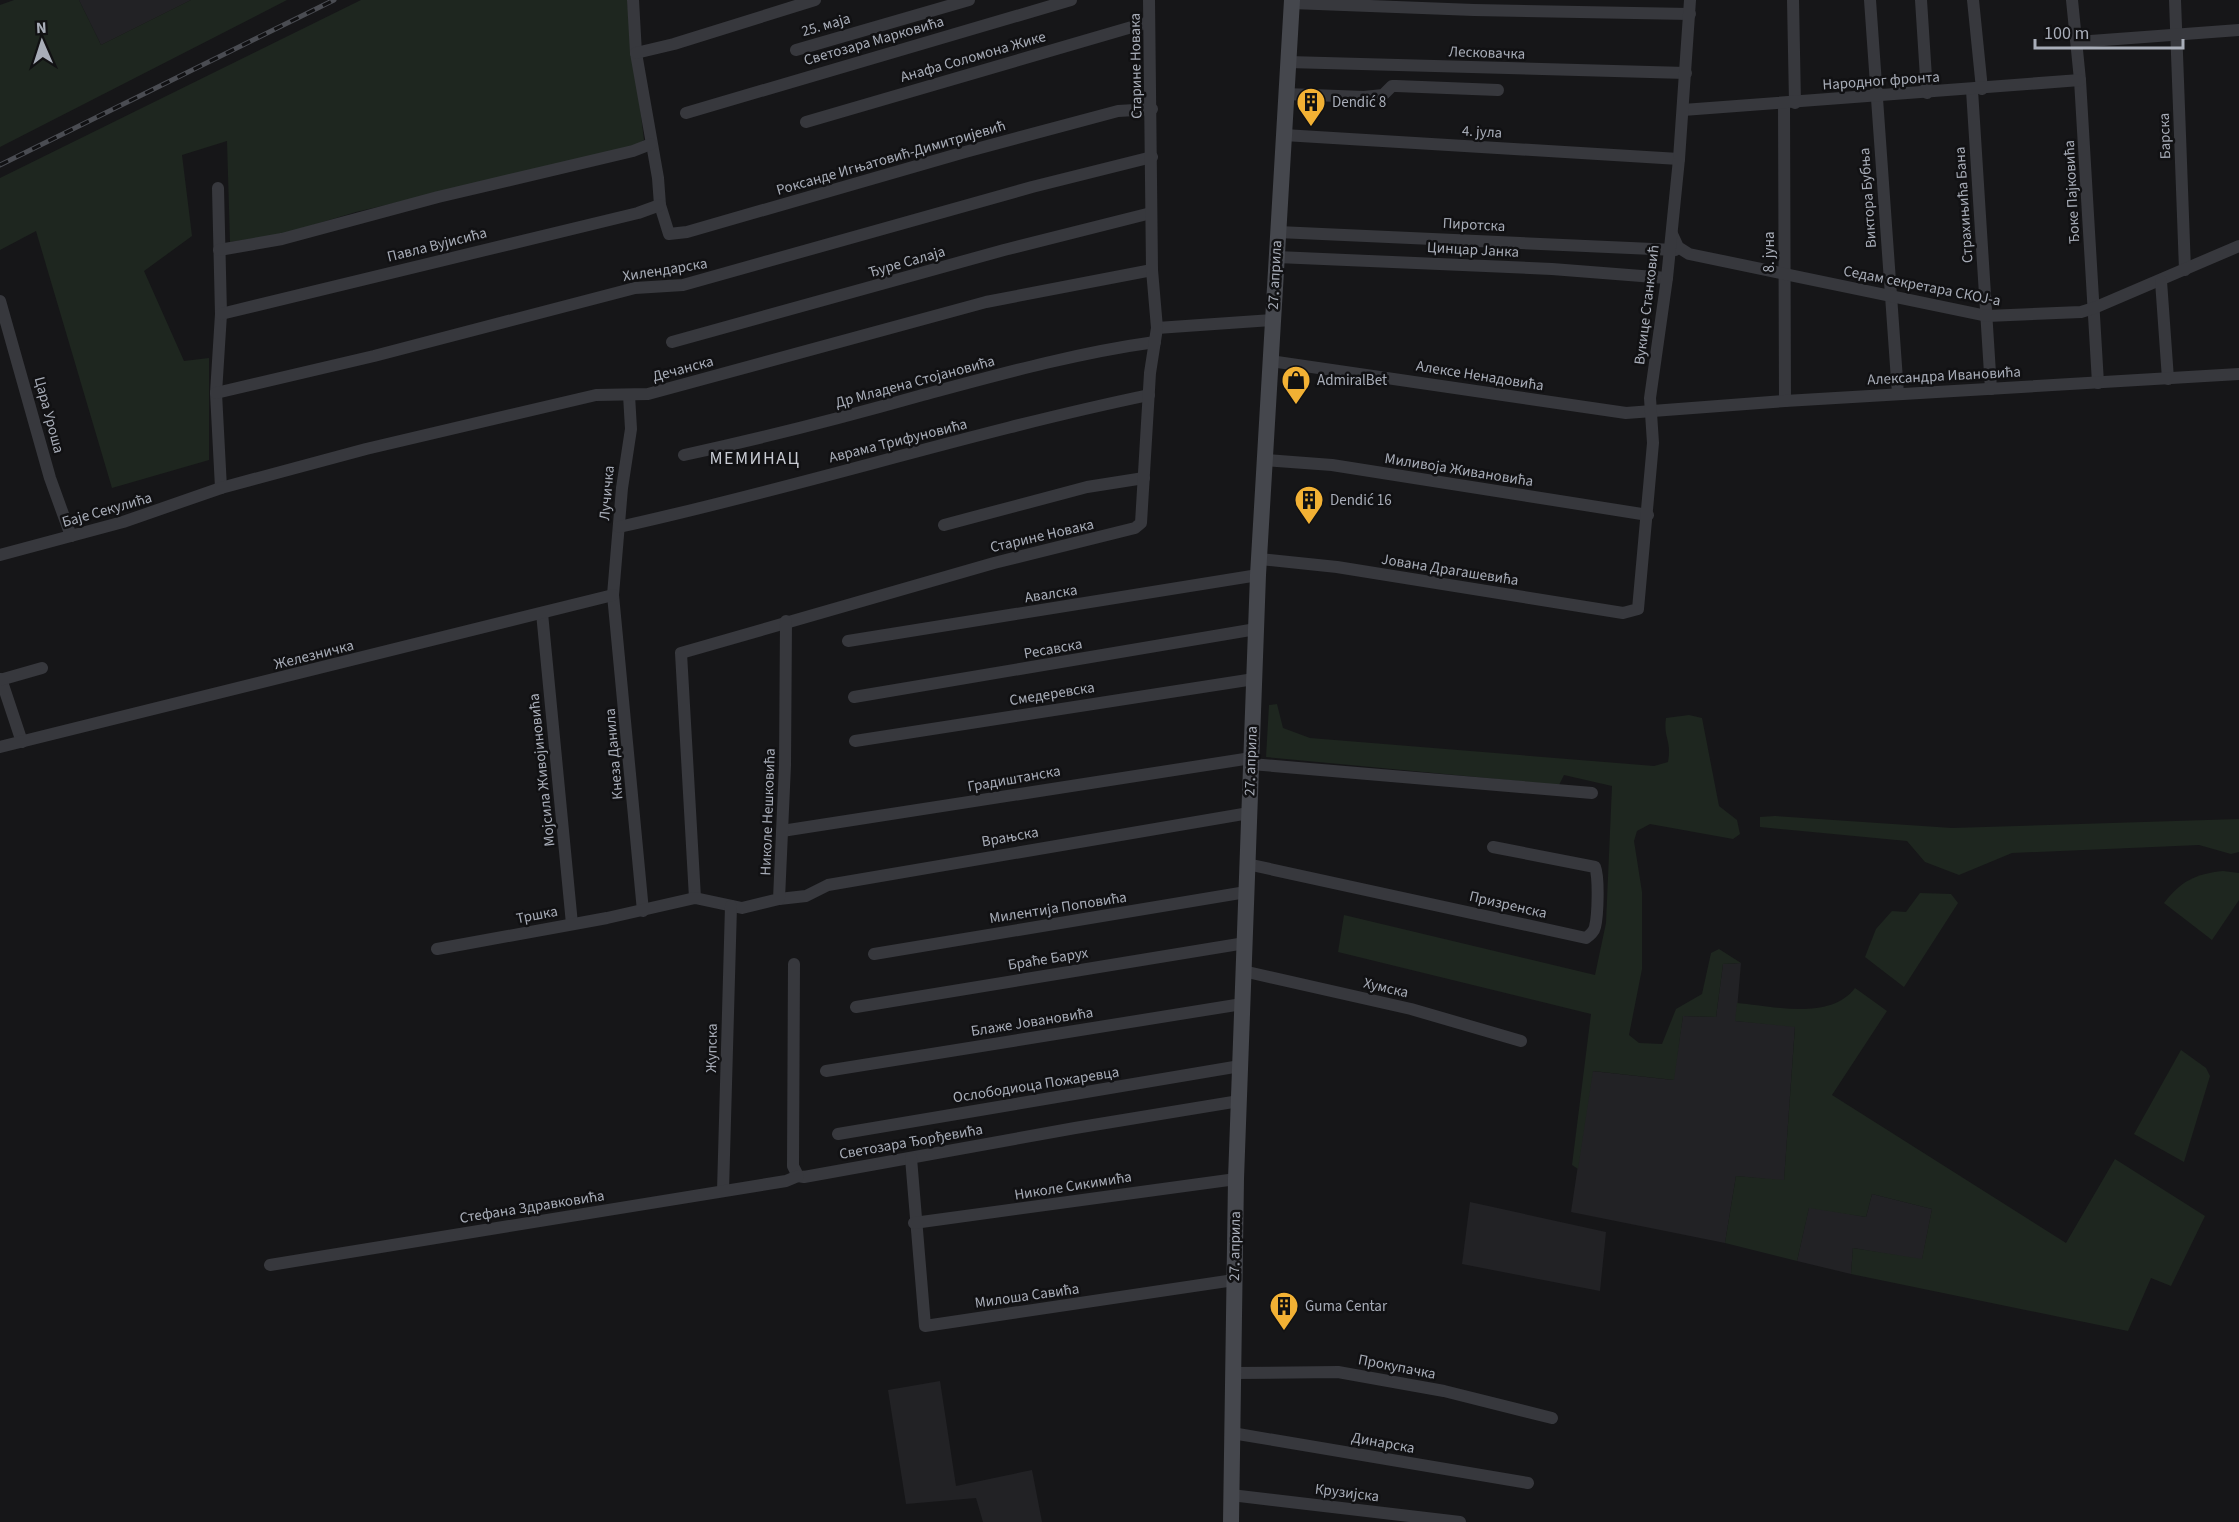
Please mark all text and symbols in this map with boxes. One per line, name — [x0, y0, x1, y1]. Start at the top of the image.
street label: 25. маја — [799, 8, 853, 42]
street label: Светозара Марковића — [801, 11, 947, 71]
north arrow — [12, 12, 72, 72]
scale bar — [2035, 12, 2184, 50]
street label: Старине Новака — [1125, 13, 1147, 119]
text: N — [35, 17, 47, 39]
text: 100 m — [2044, 21, 2089, 46]
street label: Анафа Соломона Жике — [898, 26, 1048, 88]
street label: Лесковачка — [1448, 41, 1526, 65]
street label: Народног фронта — [1822, 66, 1940, 96]
building icon: Dendić 8 — [1295, 86, 1327, 128]
place label: Dendić 8 — [1332, 92, 1386, 113]
street label: Барска — [2154, 113, 2176, 159]
street label: Роксанде Игњатовић-Димитријевић — [774, 115, 1008, 201]
street label: 4. јула — [1461, 120, 1503, 144]
street label: Ђоке Пајковића — [2059, 140, 2085, 244]
street label: Страхињића Бана — [1949, 146, 1979, 264]
street label: Виктора Бубња — [1854, 147, 1882, 249]
street label: Пиротска — [1442, 213, 1506, 237]
street label: Павла Вујисића — [385, 222, 489, 268]
street label: 8. јуна — [1759, 232, 1780, 272]
street label: Цинцар Јанка — [1427, 237, 1519, 263]
street label: 27. априла — [1263, 240, 1287, 310]
street label: Ђуре Салаја — [866, 241, 948, 283]
street label: Вукице Станковић — [1629, 244, 1665, 366]
street label: Хилендарска — [621, 253, 709, 287]
street label: Седам секретара СКОЈ-а — [1842, 260, 2002, 312]
street label: Дечанска — [650, 351, 716, 387]
street label: Др Младена Стојановића — [833, 351, 997, 413]
street label: Алексе Ненадовића — [1415, 356, 1545, 396]
street label: Александра Ивановића — [1867, 361, 2021, 391]
shop icon: AdmiralBet — [1280, 364, 1312, 406]
place label: AdmiralBet — [1317, 370, 1387, 391]
street label: Цара Уроша — [29, 374, 69, 456]
street label: Аврама Трифуновића — [827, 414, 969, 468]
district label: МЕМИНАЦ — [709, 446, 801, 471]
street label: Миливоја Живановића — [1383, 448, 1535, 492]
street label: Лучичка — [594, 465, 620, 521]
building icon: Dendić 16 — [1293, 484, 1325, 526]
street label: Баје Секулића — [60, 487, 154, 533]
place label: Dendić 16 — [1330, 490, 1392, 511]
street label: Старине Новака — [988, 514, 1096, 558]
street label: Јована Драгашевића — [1380, 549, 1520, 591]
street label: Авалска — [1023, 579, 1079, 609]
street label: Ресавска — [1022, 634, 1084, 664]
street label: Железничка — [272, 635, 356, 675]
street label: Смедеревска — [1008, 677, 1096, 711]
street label: Мојсила Живојиновића — [524, 692, 560, 848]
street label: Кнеза Данила — [600, 707, 628, 801]
street label: 27. априла — [1239, 726, 1263, 796]
street label: Николе Нешковића — [755, 748, 781, 876]
street label: Градиштанска — [966, 760, 1062, 798]
street label: Врањска — [980, 822, 1040, 852]
street label: Призренска — [1467, 886, 1549, 924]
street label: Милентија Поповића — [988, 887, 1128, 929]
street label: Тршка — [515, 901, 559, 929]
street label: Браће Барух — [1006, 942, 1090, 976]
street label: Хумска — [1361, 973, 1411, 1003]
street label: Блаже Јовановића — [969, 1002, 1095, 1042]
street label: Жупска — [701, 1023, 723, 1073]
street label: Ослободиоца Пожаревца — [951, 1061, 1121, 1109]
street label: Светозара Ђорђевића — [838, 1119, 984, 1165]
street label: Николе Сикимића — [1013, 1166, 1133, 1206]
street label: Стефана Здравковића — [458, 1185, 606, 1229]
street label: 27. априла — [1224, 1211, 1246, 1281]
street label: Милоша Савића — [973, 1278, 1081, 1314]
building icon: Guma Centar — [1268, 1290, 1300, 1332]
place label: Guma Centar — [1305, 1296, 1388, 1317]
street label: Прокупачка — [1356, 1349, 1438, 1385]
street label: Динарска — [1350, 1427, 1416, 1459]
street label: Крузијска — [1314, 1479, 1380, 1507]

